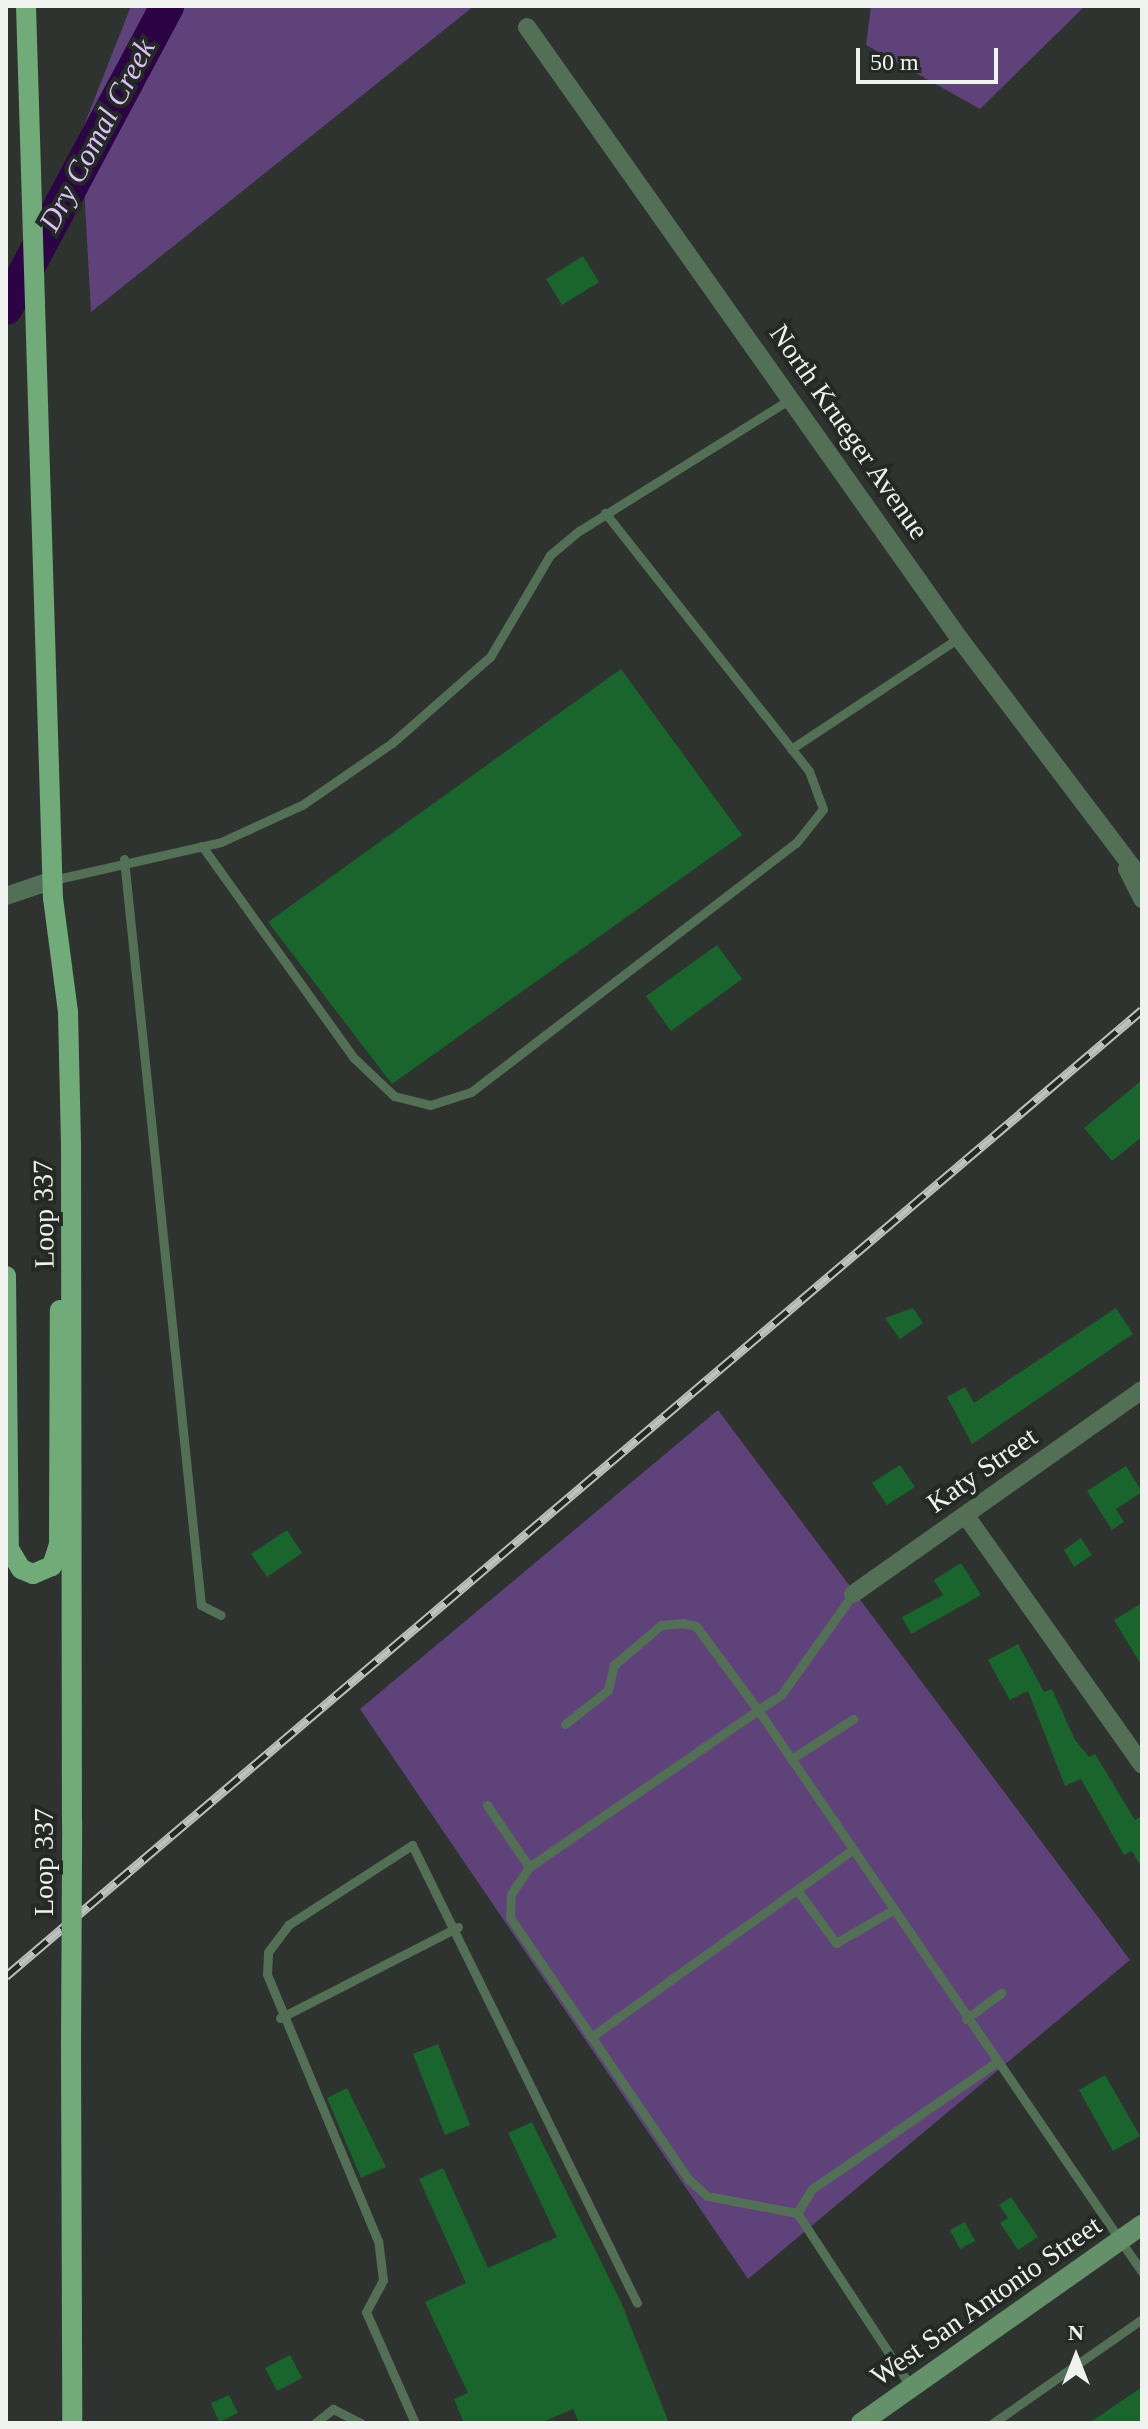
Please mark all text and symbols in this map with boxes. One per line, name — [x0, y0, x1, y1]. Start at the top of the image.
scale bar — [860, 32, 1002, 82]
water label: Dry Comal Creek — [31, 33, 163, 237]
text: 50 m — [870, 49, 919, 75]
street label: North Krueger Avenue — [762, 317, 936, 547]
street label: Loop 337 — [26, 1160, 62, 1268]
street label: Katy Street — [920, 1420, 1044, 1520]
street label: Loop 337 — [27, 1808, 61, 1916]
street label: West San Antonio Street — [864, 2208, 1108, 2394]
north arrow — [1036, 2317, 1116, 2397]
text: N — [1068, 2320, 1084, 2345]

